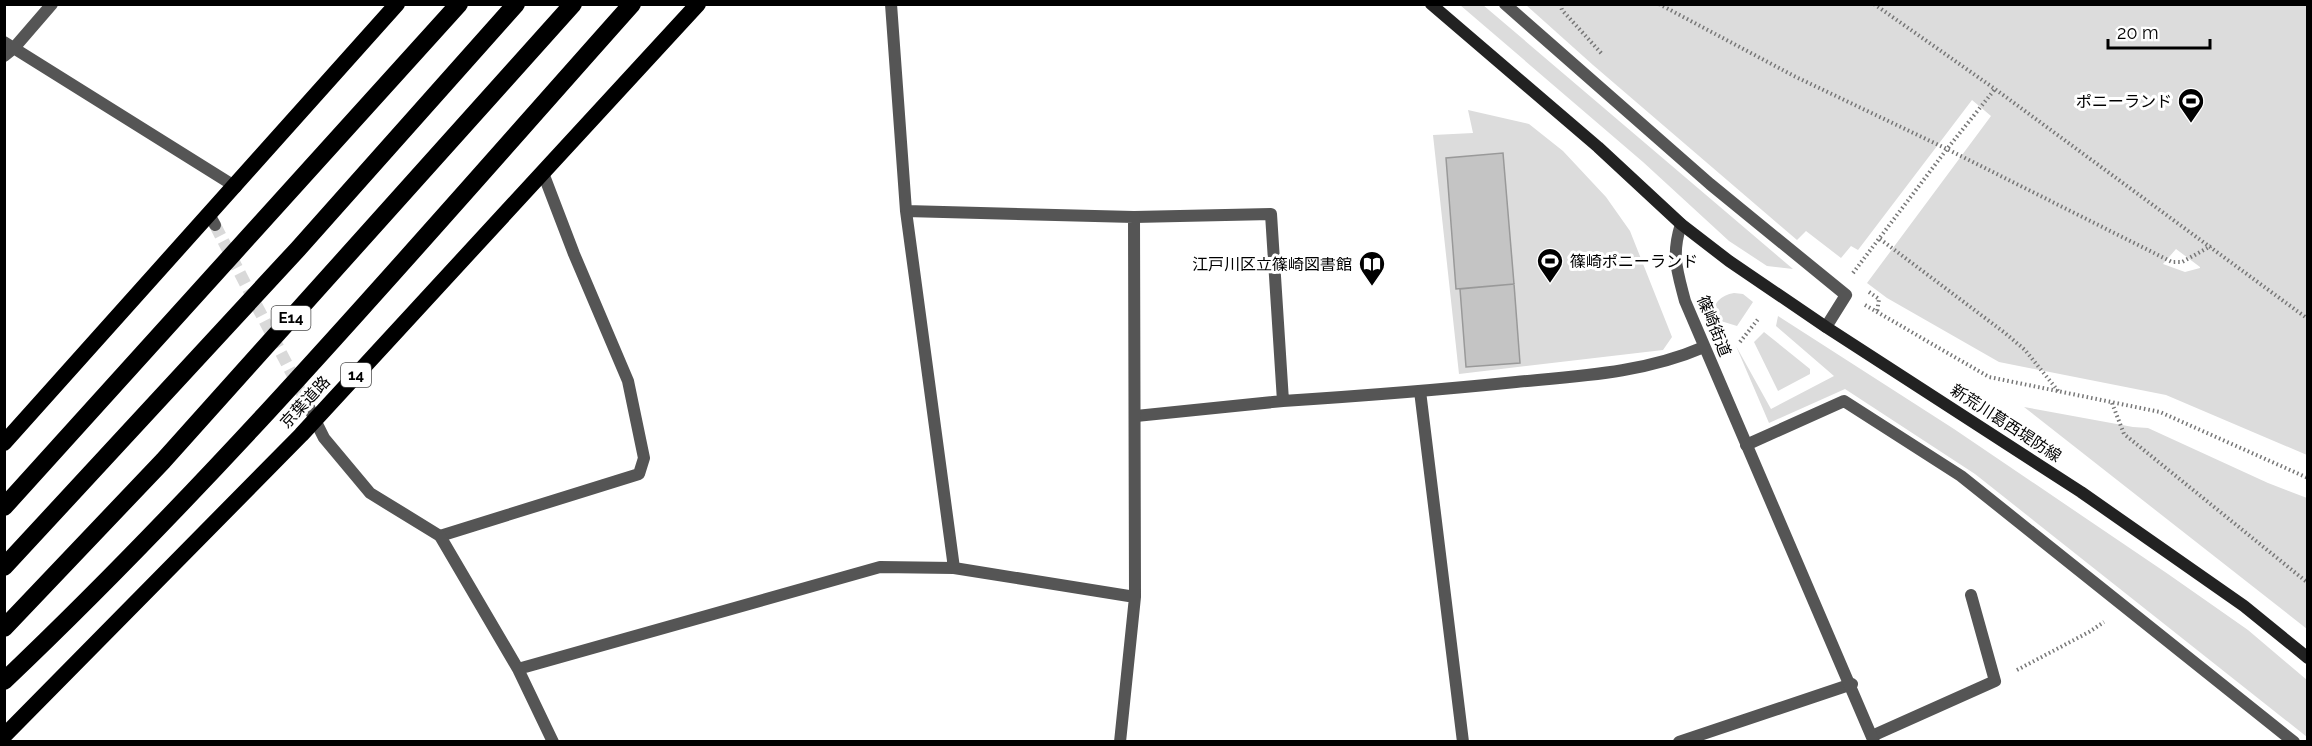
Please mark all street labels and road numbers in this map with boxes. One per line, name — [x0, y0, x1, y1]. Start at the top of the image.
street label: 篠崎街道 — [1693, 293, 1735, 359]
road number: E14 — [272, 306, 310, 330]
road number: 14 — [341, 363, 371, 387]
street label: 京葉道路 — [276, 372, 334, 432]
street label: 新荒川葛西堤防線 — [1947, 380, 2065, 466]

